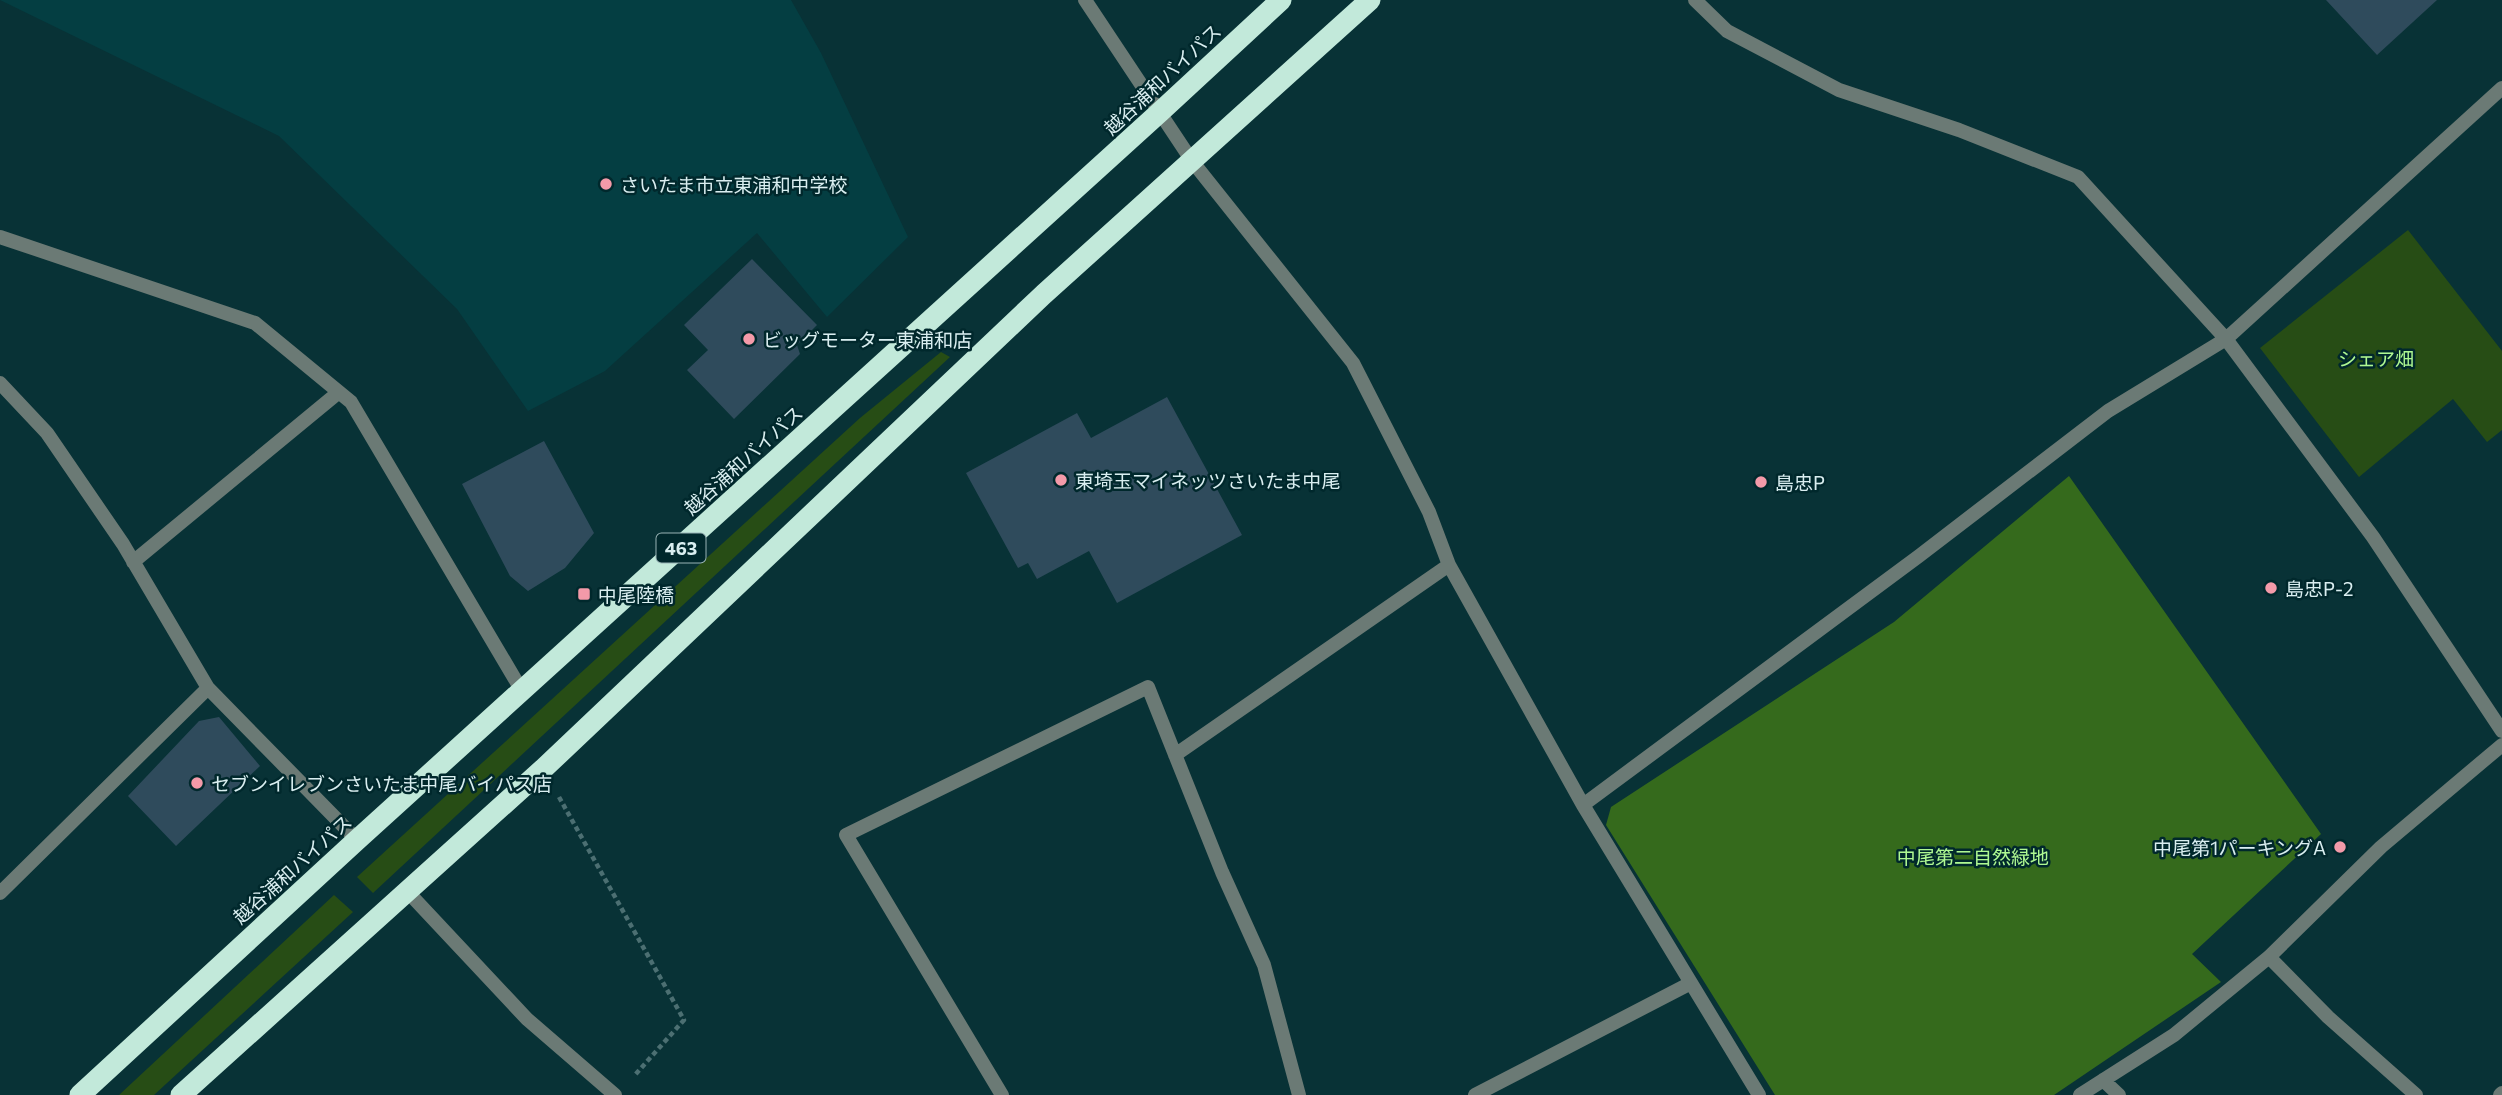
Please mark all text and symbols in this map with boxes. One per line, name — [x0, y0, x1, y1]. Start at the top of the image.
street label: 越谷浦和バイパス — [1099, 19, 1225, 139]
place label: さいたま市立東浦和中学校 — [620, 173, 847, 196]
marker: さいたま市立東浦和中学校 — [598, 176, 614, 192]
place label: ビッグモーター東浦和店 — [763, 328, 972, 351]
marker: ビッグモーター東浦和店 — [741, 331, 757, 347]
park label: シェア畑 — [2338, 347, 2414, 370]
street label: 越谷浦和バイパス — [679, 401, 807, 519]
place label: 東埼玉マイネッツさいたま中尾 — [1075, 469, 1340, 492]
place label: 島忠P — [1775, 471, 1825, 494]
marker: 東埼玉マイネッツさいたま中尾 — [1053, 472, 1069, 488]
marker: 島忠P — [1753, 474, 1769, 490]
road number: 463 — [656, 534, 706, 562]
place label: 島忠P-2 — [2285, 577, 2354, 600]
marker: 島忠P-2 — [2263, 580, 2279, 596]
place label: 中尾陸橋 — [598, 583, 674, 606]
marker: 中尾陸橋 — [576, 586, 592, 602]
place label: セブンイレブンさいたま中尾バイパス店 — [211, 772, 552, 795]
marker: セブンイレブンさいたま中尾バイパス店 — [189, 775, 205, 791]
street label: 越谷浦和バイパス — [228, 810, 356, 928]
place label: 中尾第1パーキングA — [2153, 836, 2326, 859]
marker: 中尾第1パーキングA — [2332, 839, 2348, 855]
park label: 中尾第二自然緑地 — [1897, 845, 2049, 868]

